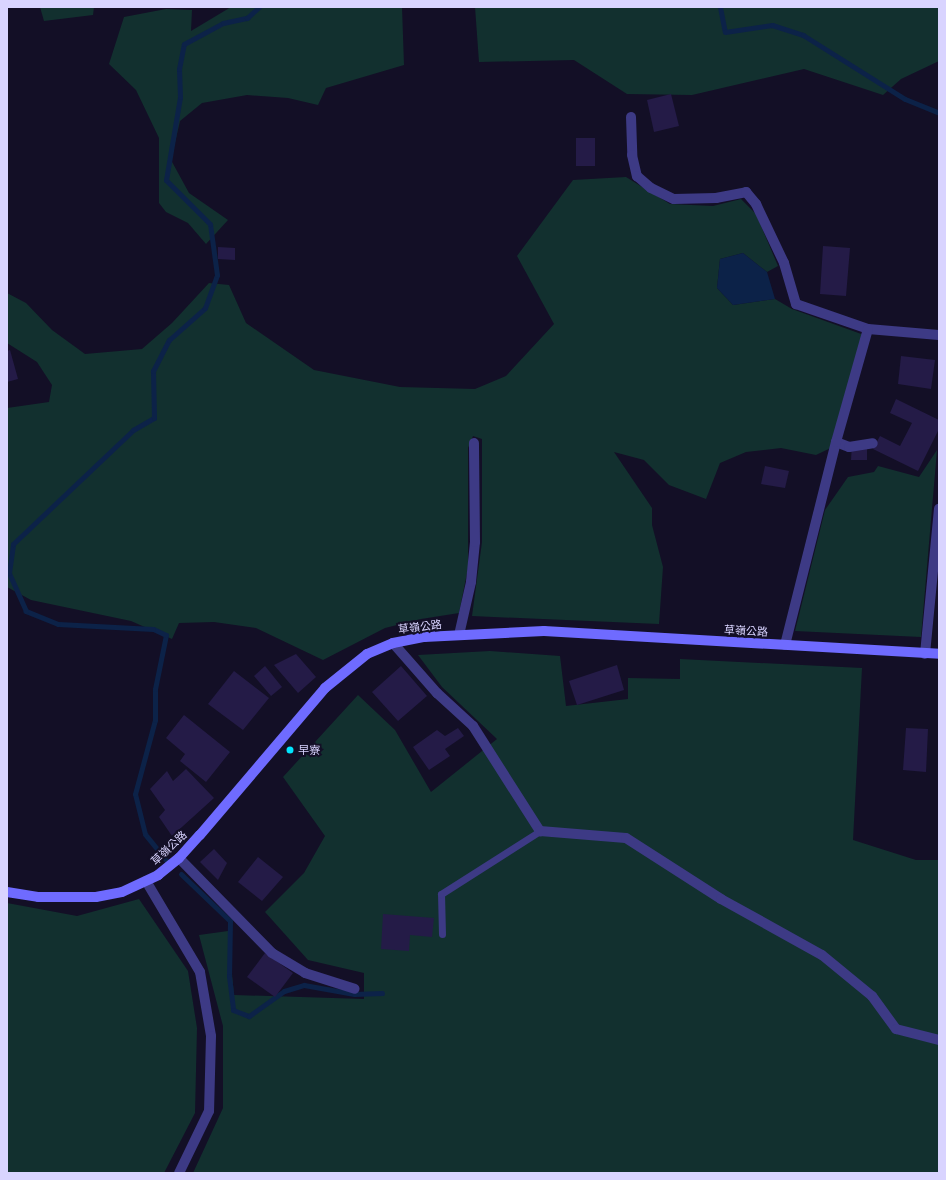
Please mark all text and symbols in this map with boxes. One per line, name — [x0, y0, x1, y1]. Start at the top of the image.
street label: 草嶺公路 — [397, 618, 443, 636]
street label: 草嶺公路 — [724, 623, 768, 639]
place label: 早寮 — [298, 743, 320, 757]
marker: 早寮 — [285, 745, 295, 755]
street label: 草嶺公路 — [148, 828, 190, 868]

